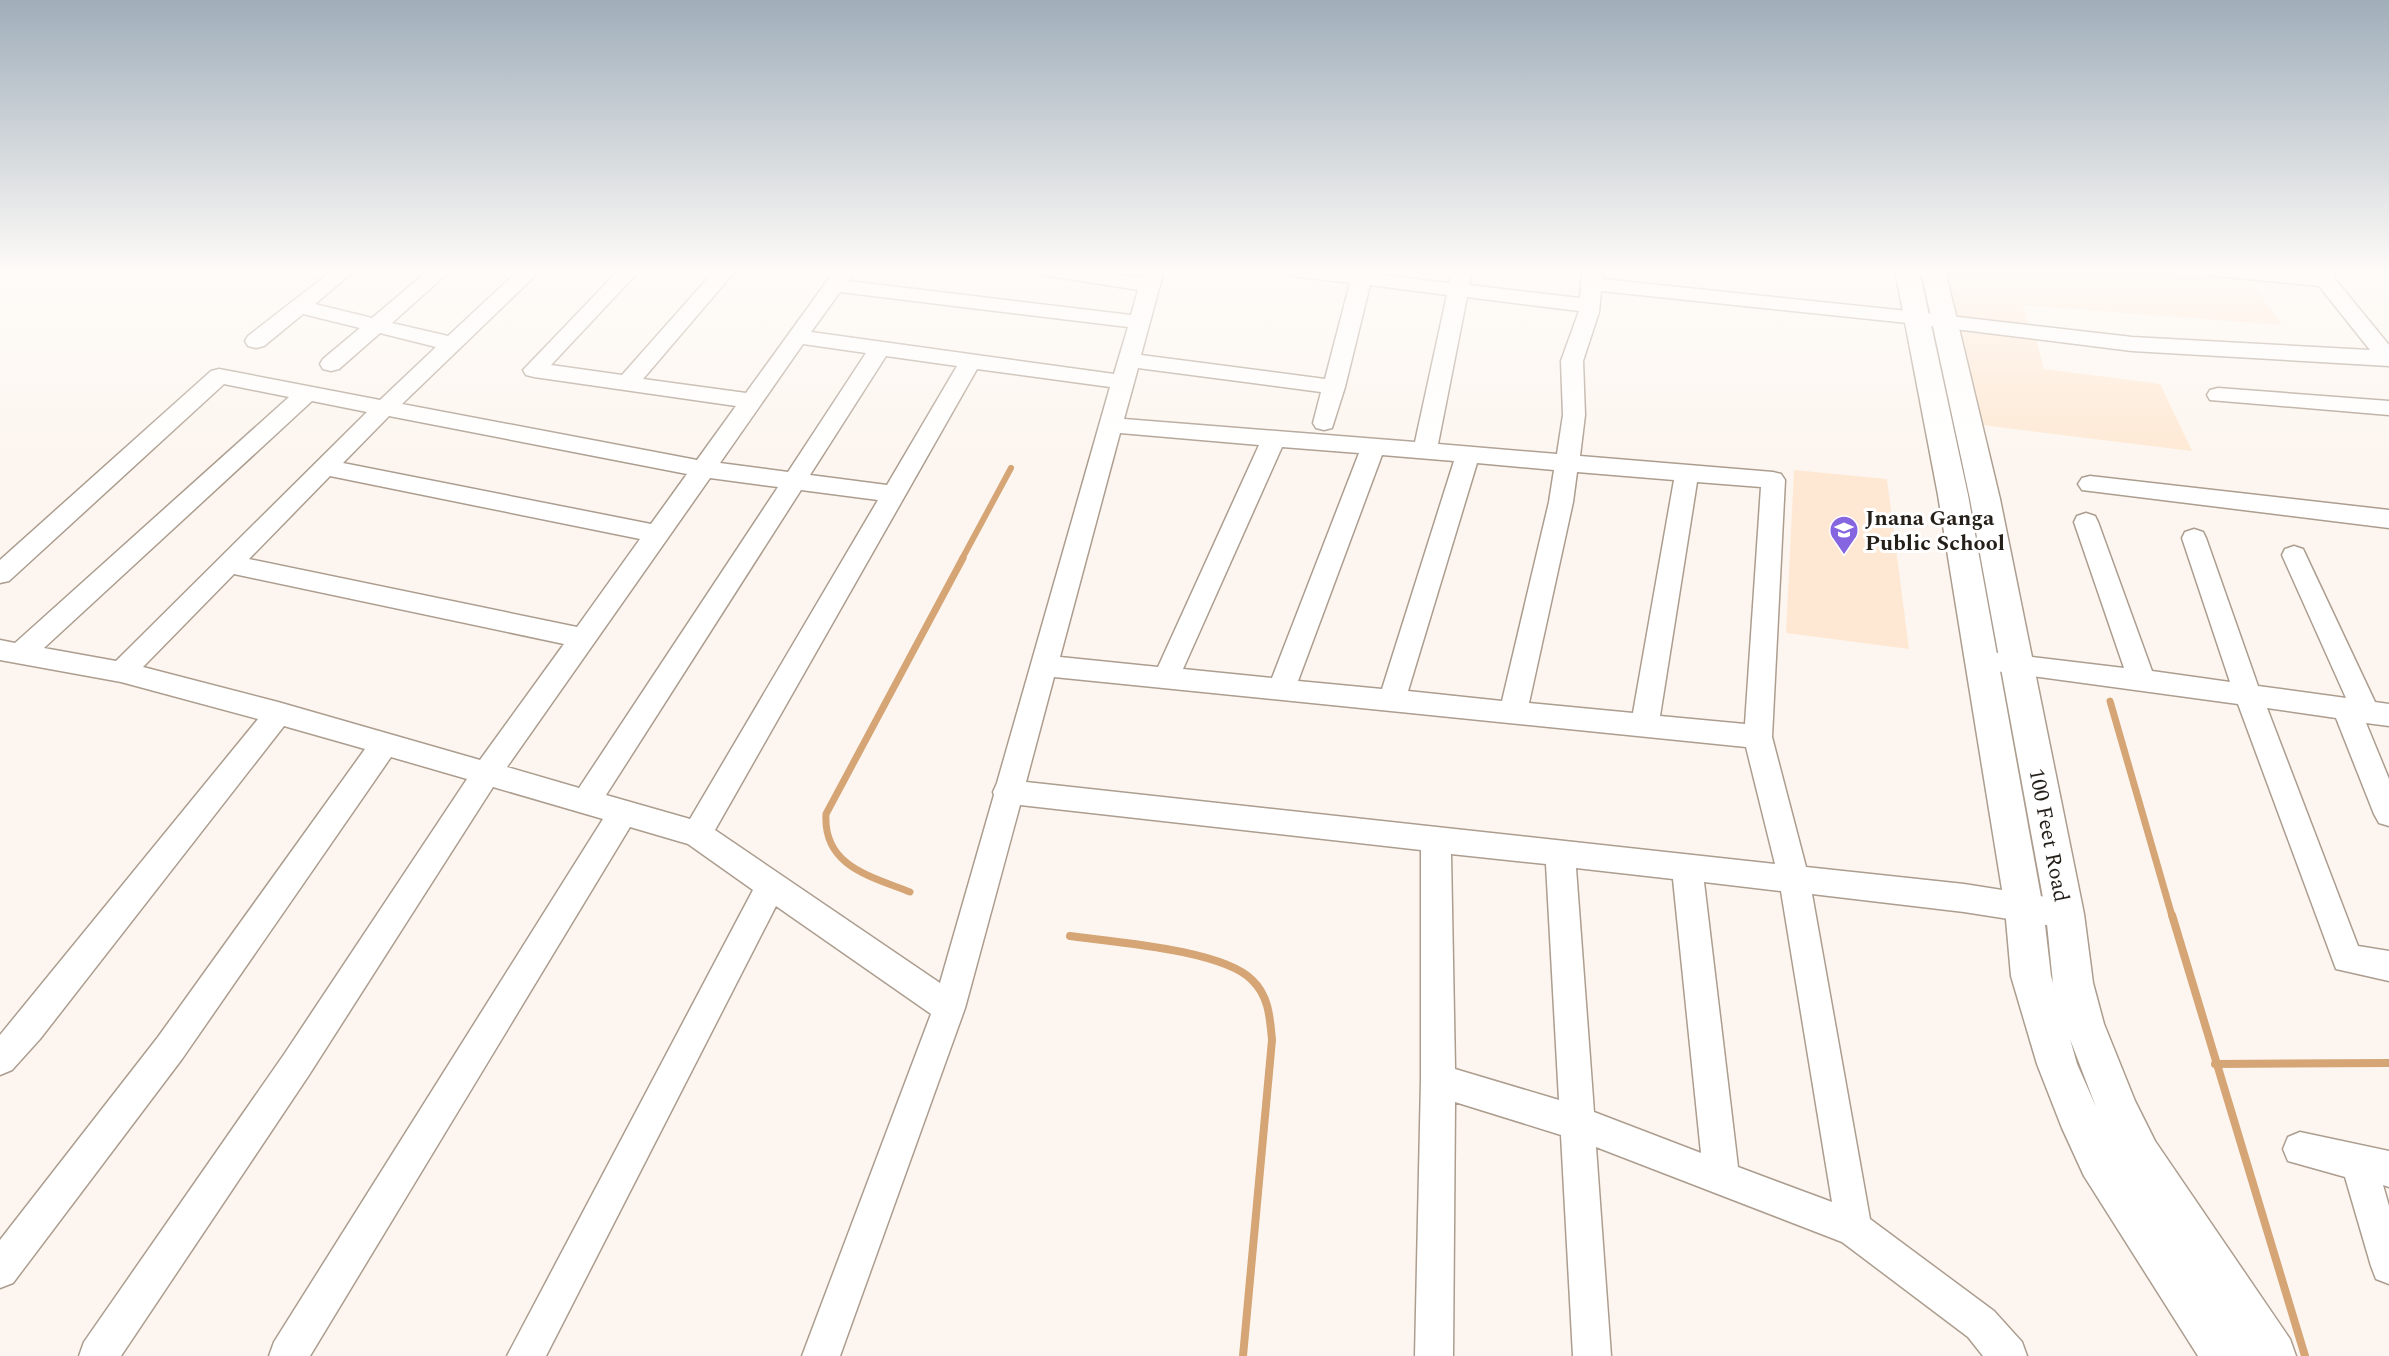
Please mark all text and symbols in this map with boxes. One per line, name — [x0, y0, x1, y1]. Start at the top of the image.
place label: Jnana Ganga Public School — [1865, 502, 2005, 560]
school or university icon: Jnana Ganga Public School — [1828, 514, 1860, 556]
street label: 100 Feet Road — [2019, 766, 2078, 905]

